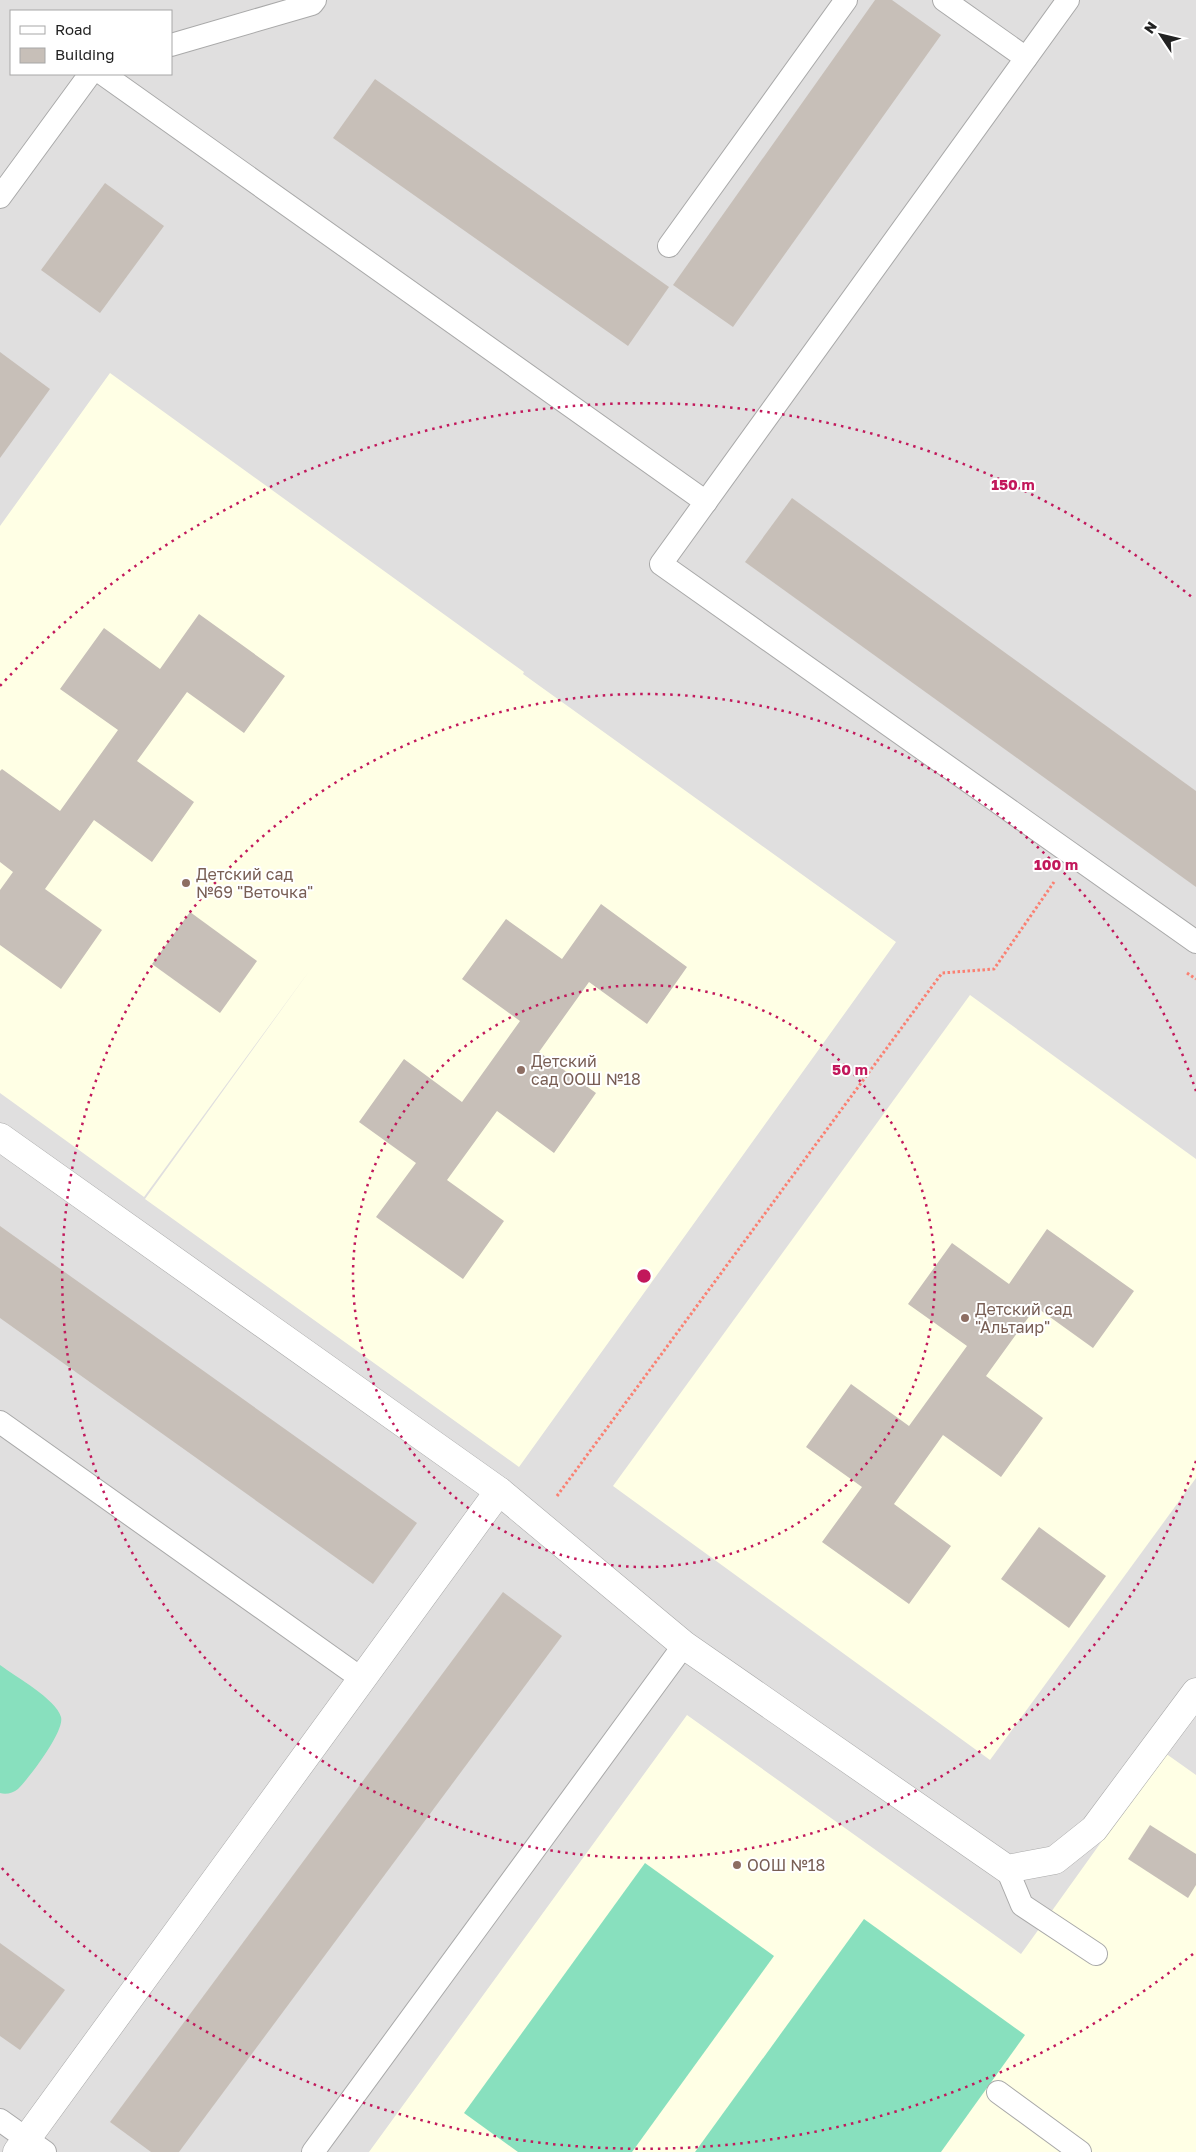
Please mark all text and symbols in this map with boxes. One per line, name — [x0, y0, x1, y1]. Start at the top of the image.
legend — [10, 10, 172, 75]
north arrow — [1136, 10, 1186, 60]
text: N — [1140, 18, 1160, 36]
text: Road — [55, 20, 92, 38]
text: Building — [55, 45, 115, 63]
text: 150 m — [991, 475, 1035, 493]
text: 100 m — [1034, 855, 1078, 873]
place label: Детский сад №69 "Веточка" — [196, 864, 313, 902]
marker: Детский сад №69 "Веточка" — [180, 877, 192, 889]
place label: Детский сад ООШ №18 — [531, 1051, 641, 1089]
text: 50 m — [832, 1060, 868, 1078]
marker: Детский сад ООШ №18 — [515, 1064, 527, 1076]
centre of rings — [635, 1267, 653, 1285]
place label: Детский сад "Альтаир" — [975, 1299, 1073, 1337]
marker: Детский сад "Альтаир" — [959, 1312, 971, 1324]
place label: ООШ №18 — [747, 1855, 825, 1875]
marker: ООШ №18 — [731, 1859, 743, 1871]

